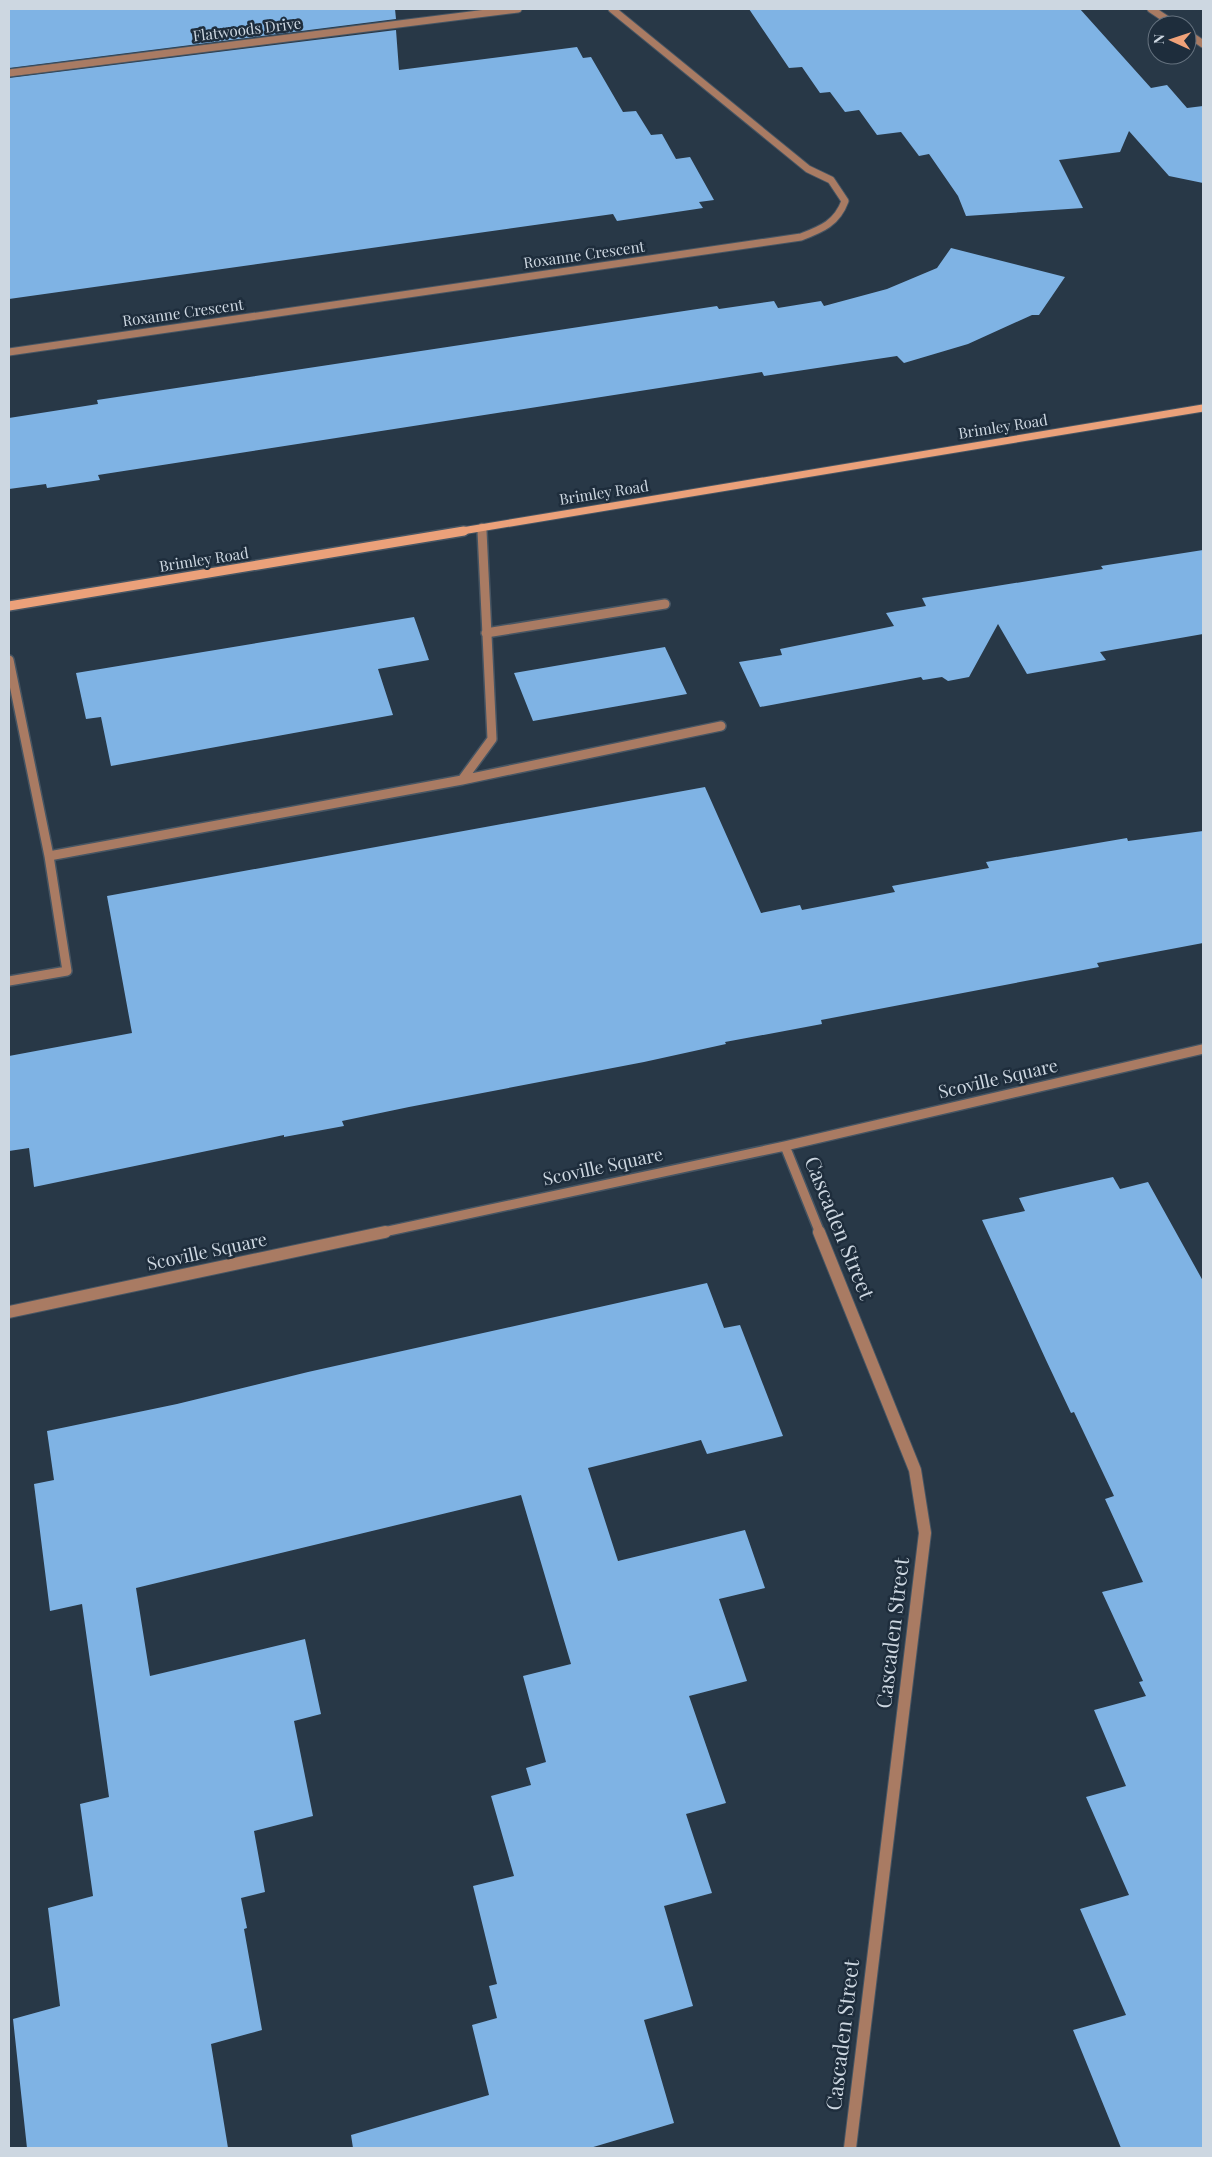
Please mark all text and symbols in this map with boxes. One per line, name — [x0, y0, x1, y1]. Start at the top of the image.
street label: Flatwoods Drive — [191, 12, 302, 46]
north arrow — [1147, 15, 1197, 65]
text: N — [1149, 34, 1168, 45]
street label: Roxanne Crescent — [522, 235, 646, 272]
street label: Roxanne Crescent — [121, 293, 245, 330]
street label: Brimley Road — [957, 409, 1049, 443]
street label: Brimley Road — [558, 475, 650, 509]
street label: Brimley Road — [158, 542, 250, 576]
street label: Scoville Square — [936, 1053, 1060, 1103]
street label: Scoville Square — [541, 1142, 665, 1190]
street label: Cascaden Street — [799, 1152, 883, 1303]
street label: Scoville Square — [145, 1227, 269, 1275]
street label: Cascaden Street — [868, 1555, 914, 1710]
street label: Cascaden Street — [818, 1957, 864, 2112]

